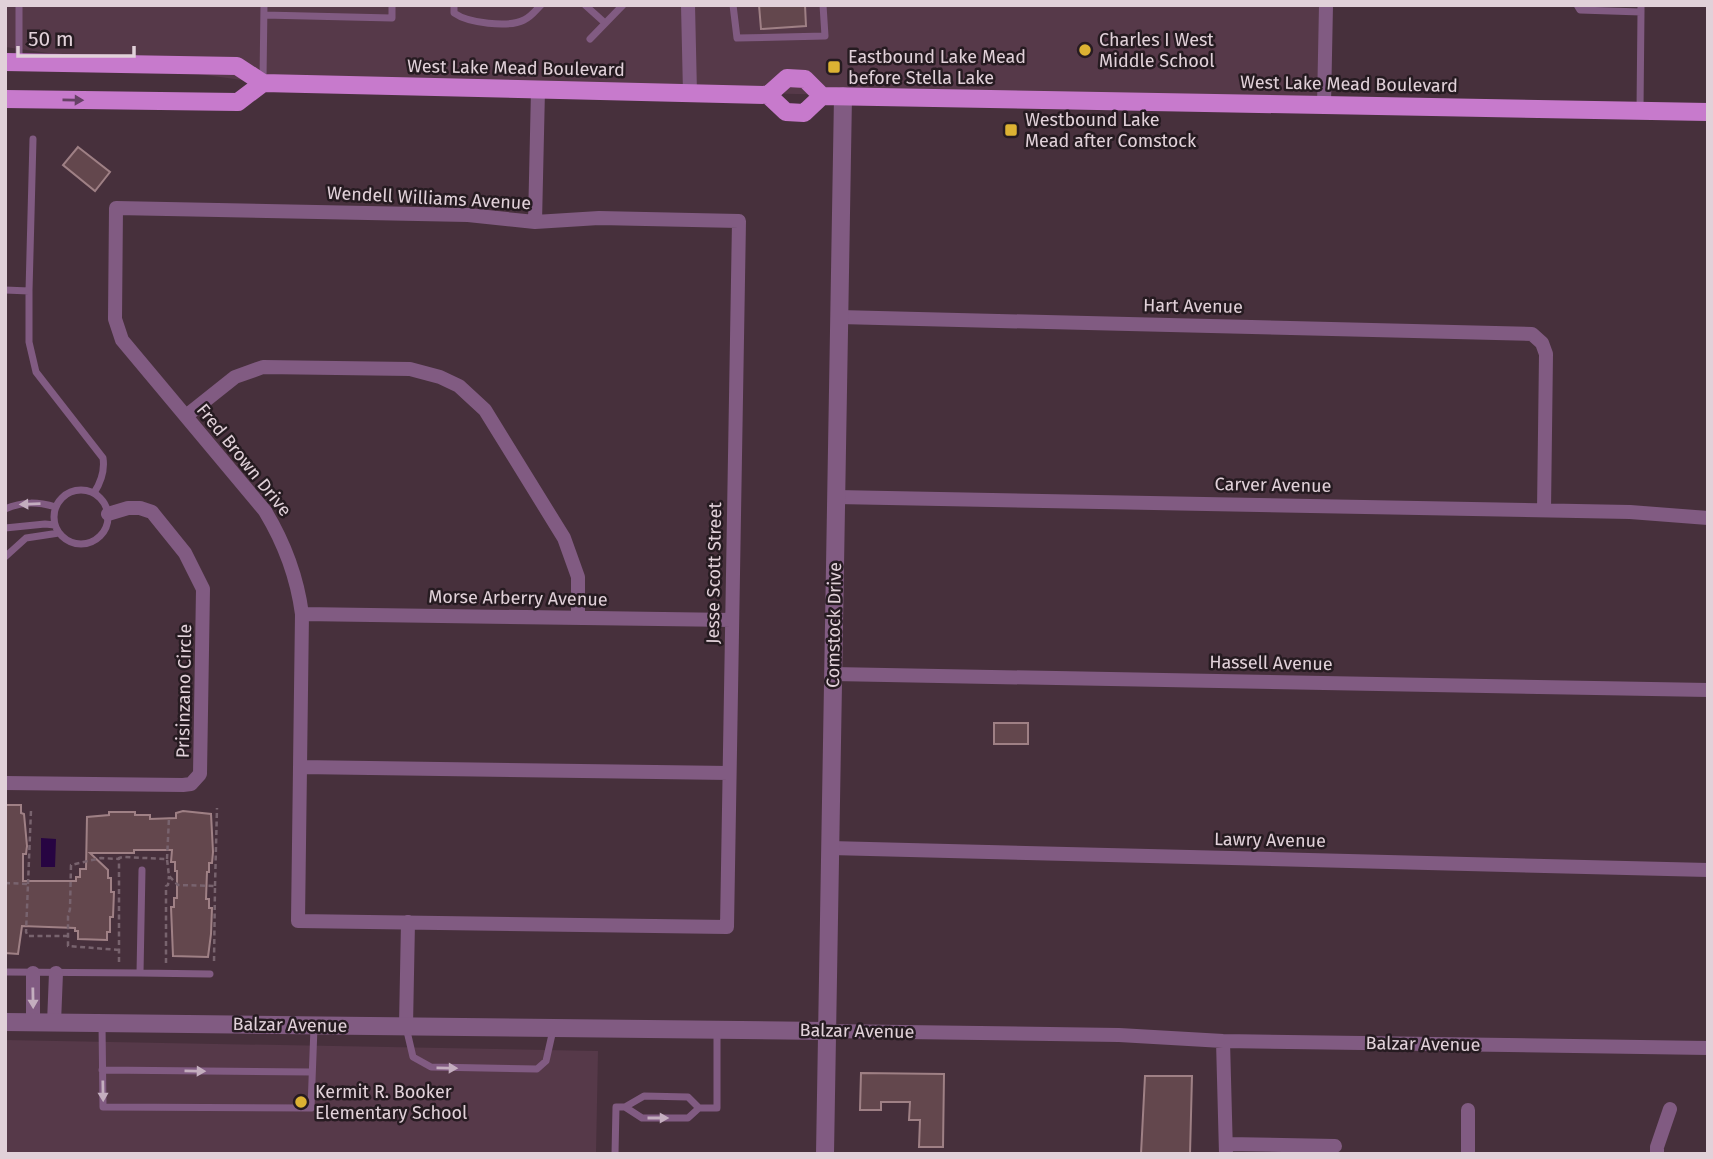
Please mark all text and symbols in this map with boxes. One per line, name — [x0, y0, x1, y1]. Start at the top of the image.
scale bar — [18, 14, 133, 58]
text: 50 m — [28, 26, 74, 52]
place label: Charles I West Middle School — [1099, 29, 1215, 72]
marker: Charles I West Middle School — [1077, 42, 1093, 58]
place label: Eastbound Lake Mead before Stella Lake — [848, 46, 1026, 89]
street label: West Lake Mead Boulevard — [407, 55, 625, 81]
marker: Eastbound Lake Mead before Stella Lake — [826, 59, 842, 75]
street label: West Lake Mead Boulevard — [1240, 71, 1458, 97]
one-way arrow — [63, 94, 85, 106]
place label: Westbound Lake Mead after Comstock — [1025, 109, 1197, 152]
marker: Westbound Lake Mead after Comstock — [1003, 122, 1019, 138]
street label: Wendell Williams Avenue — [326, 182, 532, 214]
street label: Hart Avenue — [1143, 294, 1243, 318]
street label: Fred Brown Drive — [192, 399, 296, 521]
street label: Carver Avenue — [1214, 473, 1332, 497]
one-way arrow — [19, 498, 41, 510]
street label: Jesse Scott Street — [702, 501, 726, 644]
street label: Comstock Drive — [822, 562, 846, 688]
street label: Morse Arberry Avenue — [428, 585, 608, 611]
street label: Prisinzano Circle — [172, 624, 196, 758]
street label: Hassell Avenue — [1209, 651, 1333, 675]
street label: Lawry Avenue — [1214, 828, 1326, 852]
one-way arrow — [27, 987, 39, 1009]
street label: Balzar Avenue — [232, 1013, 348, 1037]
street label: Balzar Avenue — [799, 1019, 915, 1043]
street label: Balzar Avenue — [1365, 1032, 1481, 1056]
one-way arrow — [436, 1062, 458, 1073]
one-way arrow — [184, 1065, 206, 1077]
one-way arrow — [97, 1081, 109, 1103]
place label: Kermit R. Booker Elementary School — [315, 1081, 467, 1124]
marker: Kermit R. Booker Elementary School — [293, 1094, 309, 1110]
one-way arrow — [647, 1112, 669, 1124]

